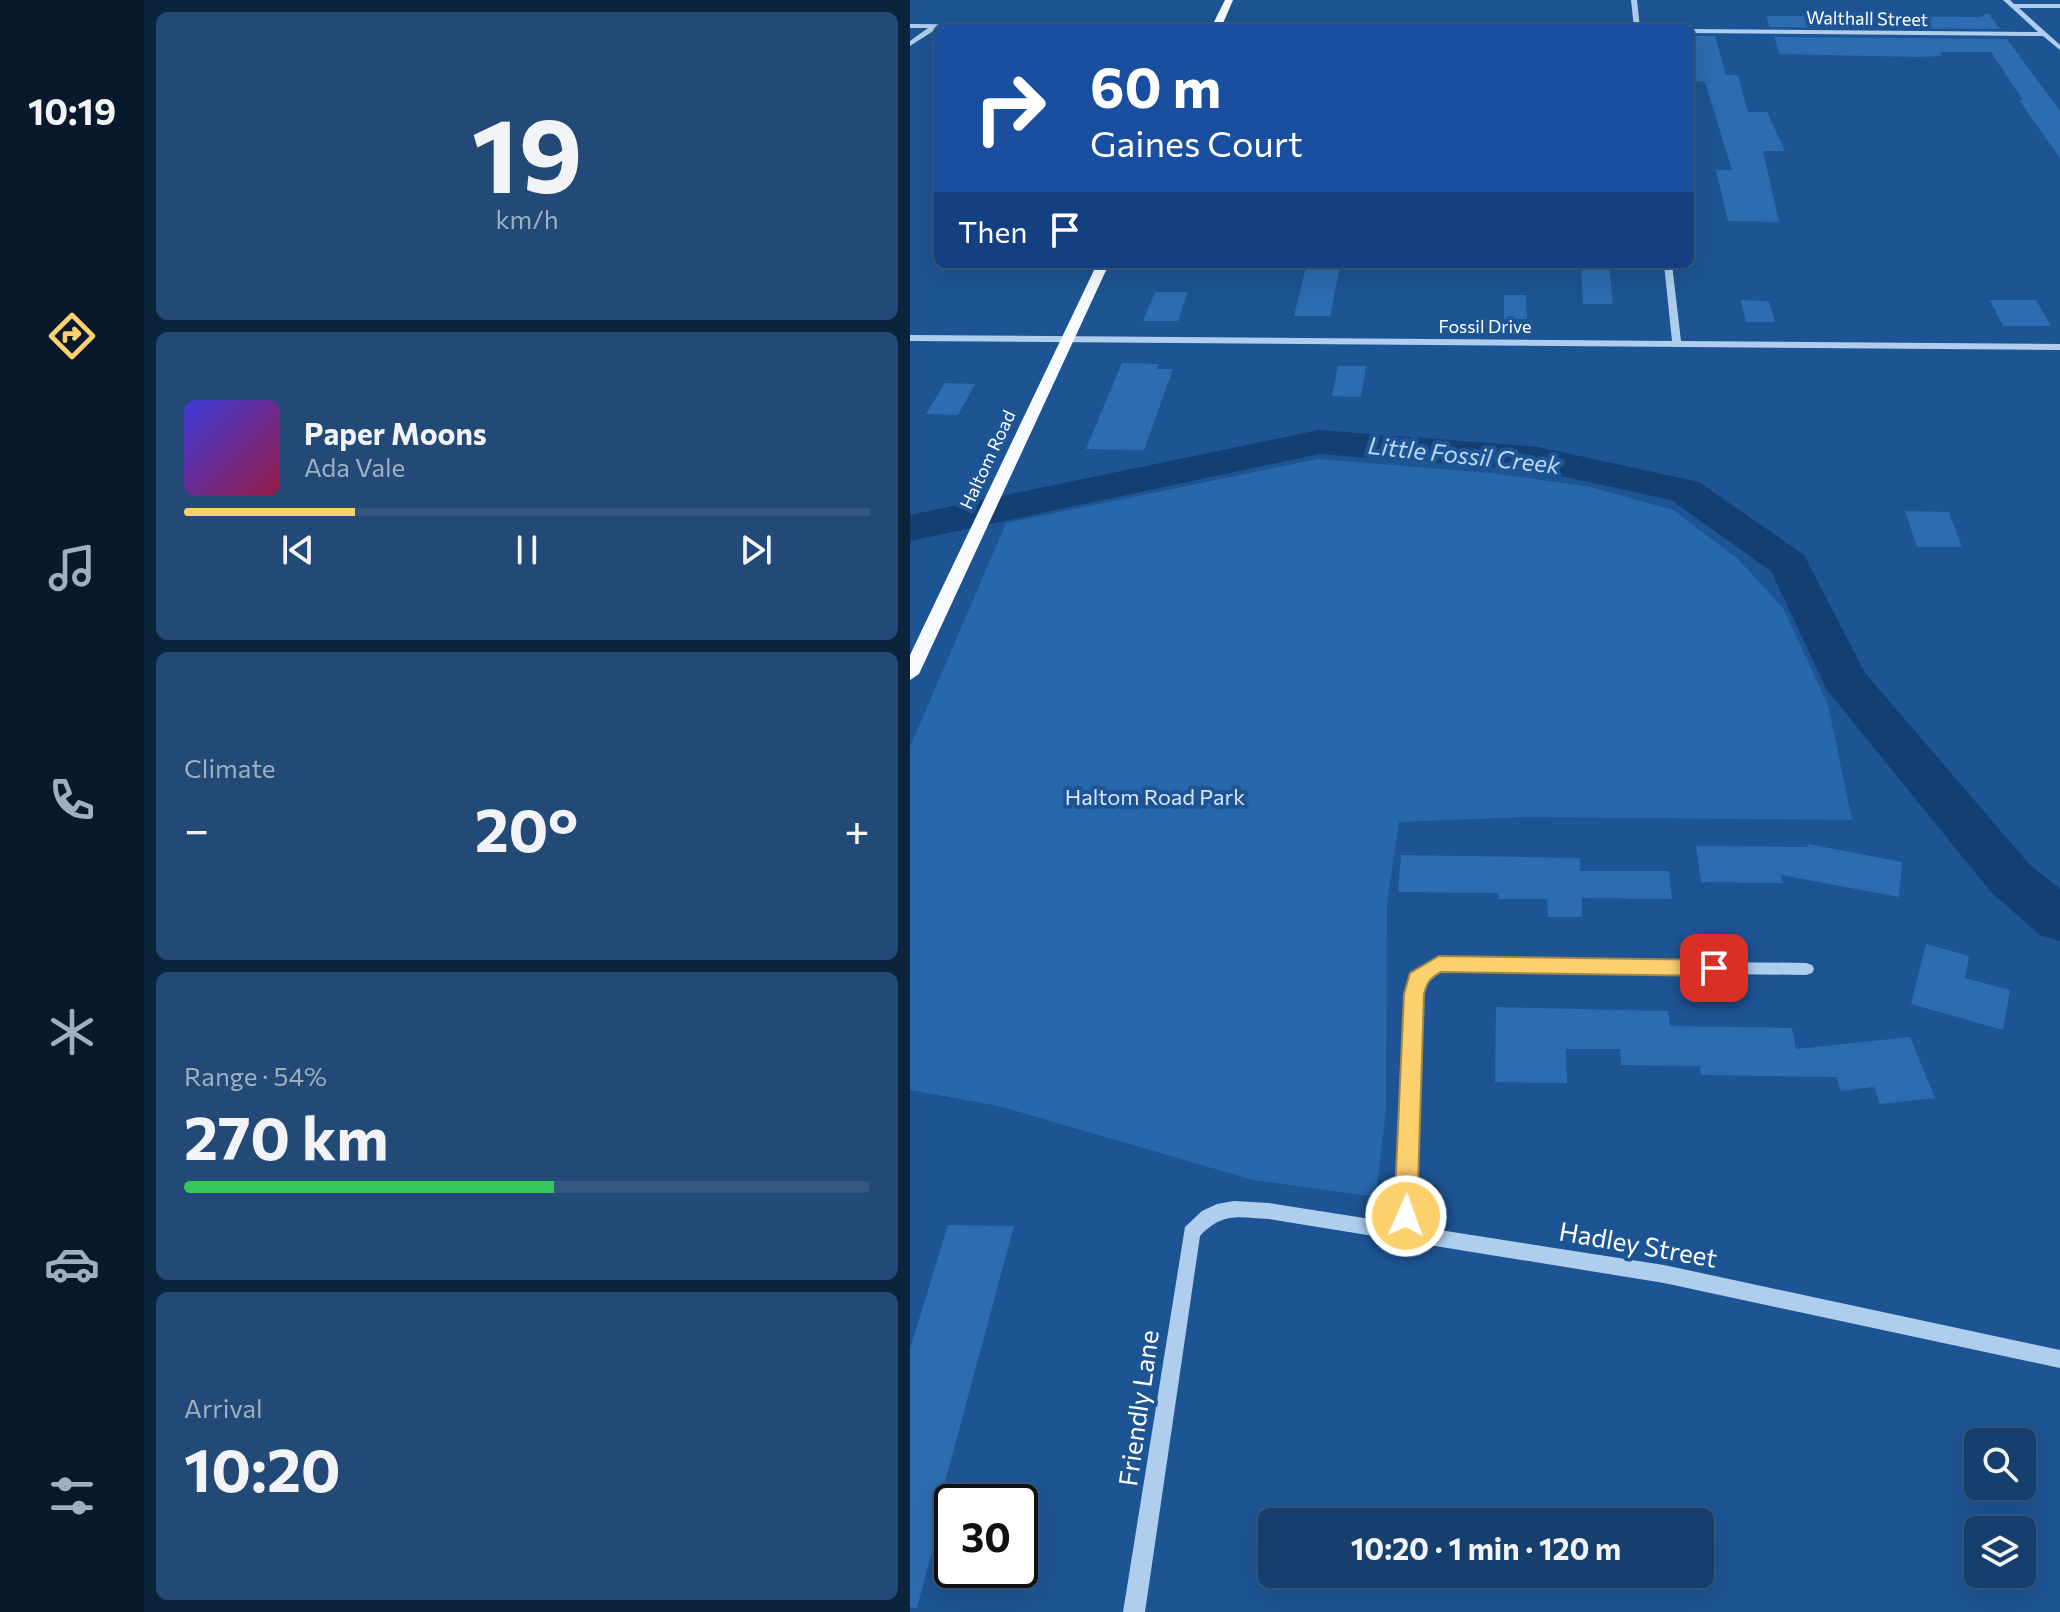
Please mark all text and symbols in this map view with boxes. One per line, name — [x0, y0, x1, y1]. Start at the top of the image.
street label: Walthall Street — [1806, 6, 1928, 30]
text: 60 m — [1090, 51, 1221, 120]
icon: right — [958, 56, 1062, 160]
text: 19 — [471, 87, 583, 214]
text: 10:19 — [28, 88, 116, 132]
text: Gaines Court — [1090, 120, 1303, 164]
text: km/h — [495, 203, 559, 234]
icon: arrive — [1043, 208, 1087, 252]
text: Then — [958, 212, 1027, 249]
icon: directions — [44, 308, 100, 364]
street label: Fossil Drive — [1439, 315, 1532, 337]
street label: Haltom Road — [955, 407, 1020, 513]
text: Paper Moons — [304, 414, 487, 451]
water label: Little Fossil Creek — [1367, 430, 1563, 479]
text: Ada Vale — [304, 451, 405, 482]
icon: previous — [276, 528, 320, 572]
icon: pause — [505, 528, 549, 572]
icon: next — [734, 528, 778, 572]
icon: music — [44, 540, 100, 596]
text: Climate — [184, 752, 276, 783]
icon: phone — [44, 772, 100, 828]
park label: Haltom Road Park — [1065, 783, 1245, 810]
text: 20° — [475, 791, 578, 864]
text: − — [184, 801, 209, 855]
text: + — [844, 801, 870, 855]
pin — [1680, 934, 1748, 1002]
icon: arrive — [1692, 946, 1736, 990]
icon: climate — [44, 1004, 100, 1060]
text: Range · 54% — [184, 1060, 327, 1091]
text: 270 km — [184, 1099, 389, 1172]
position arrow — [1364, 1174, 1448, 1258]
street label: Hadley Street — [1557, 1214, 1720, 1273]
icon: car — [44, 1236, 100, 1292]
street label: Friendly Lane — [1111, 1328, 1164, 1488]
text: Arrival — [184, 1392, 263, 1423]
map controls — [1964, 1428, 2036, 1588]
button: search — [1964, 1428, 2036, 1500]
text: 10:20 — [184, 1431, 341, 1504]
icon: filters — [44, 1468, 100, 1524]
speed limit sign: 30 — [934, 1484, 1038, 1588]
button: layers — [1964, 1516, 2036, 1588]
text: 10:20 · 1 min · 120 m — [1351, 1529, 1621, 1566]

